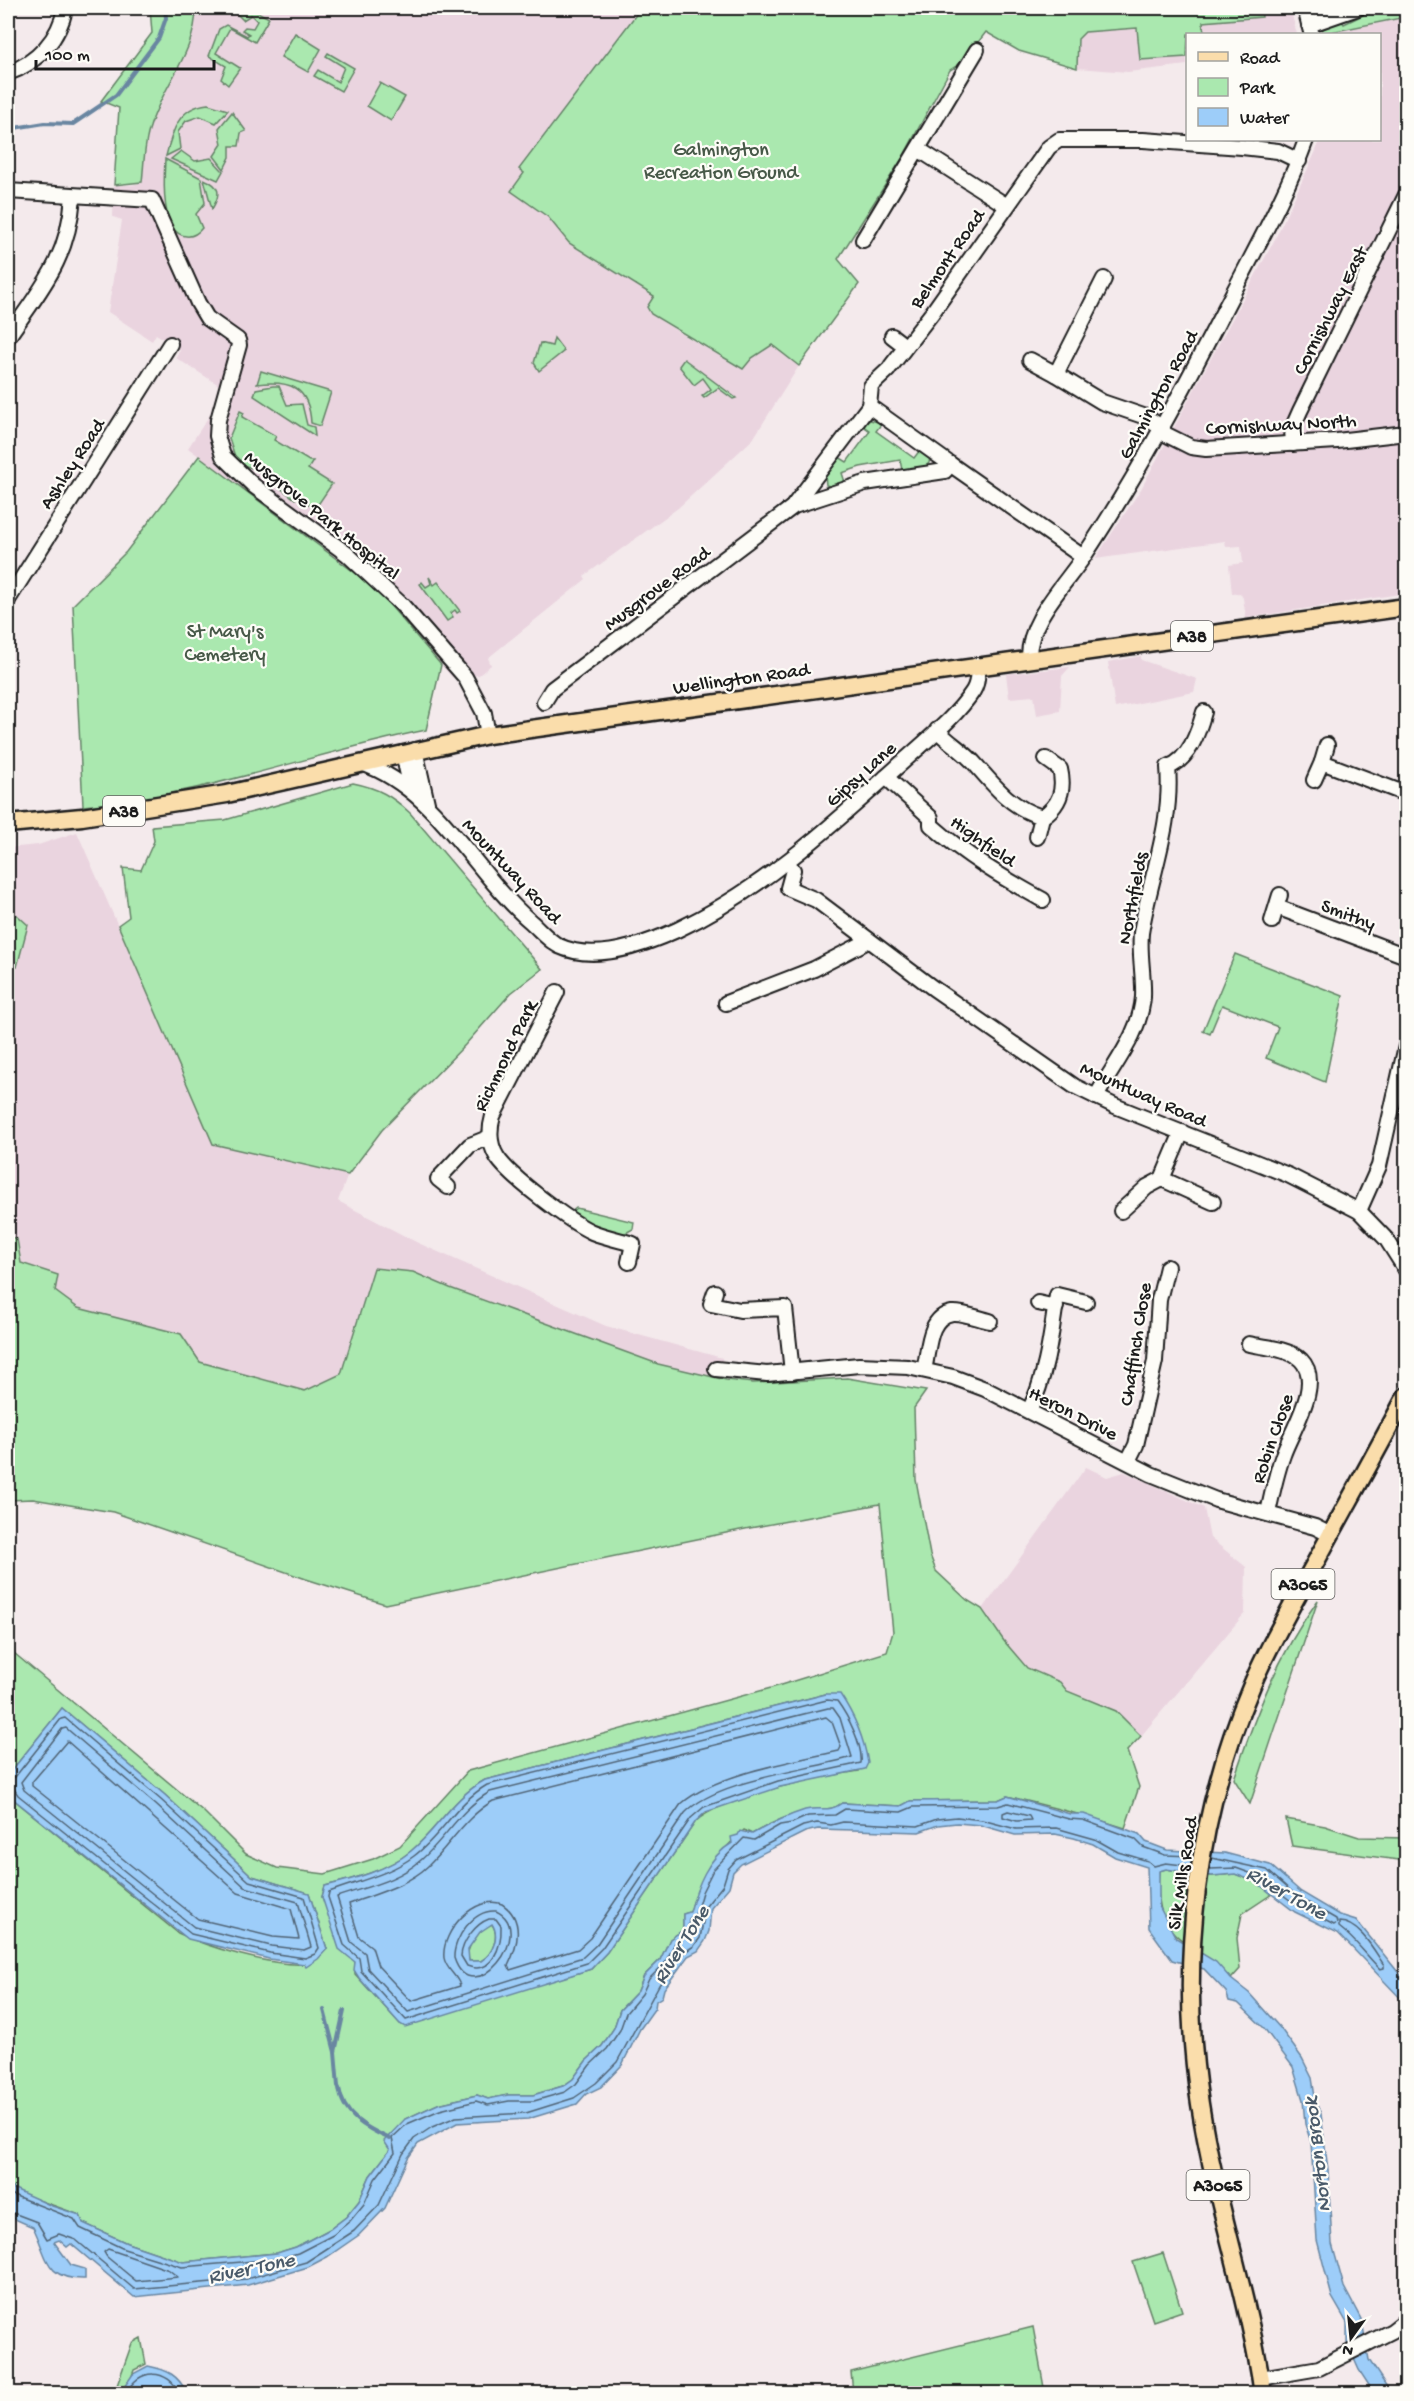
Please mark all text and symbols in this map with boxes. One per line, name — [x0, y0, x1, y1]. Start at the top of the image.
scale bar — [36, 33, 214, 71]
legend — [1186, 33, 1381, 141]
text: 100 m — [44, 46, 90, 67]
text: Road — [1240, 49, 1281, 70]
text: Park — [1239, 79, 1276, 100]
text: Water — [1240, 109, 1290, 130]
park label: Galmington Recreation Ground — [644, 140, 800, 186]
street label: Belmont Road — [906, 204, 993, 315]
street label: Cornishway East — [1290, 242, 1375, 379]
street label: Galmington Road — [1115, 325, 1206, 464]
street label: Cornishway North — [1205, 411, 1357, 442]
street label: Ashley Road — [36, 414, 113, 514]
street label: Musgrove Park Hospital — [238, 447, 403, 586]
street label: Musgrove Road — [600, 541, 718, 637]
road number: A38 — [1171, 621, 1213, 651]
park label: St Mary's Cemetery — [184, 622, 266, 668]
street label: Wellington Road — [672, 659, 814, 701]
street label: Gipsy Lane — [822, 737, 903, 813]
road number: A38 — [103, 796, 145, 826]
street label: Highfield — [945, 812, 1021, 875]
street label: Mountway Road — [456, 815, 567, 932]
street label: Northfields — [1114, 850, 1155, 947]
street label: Smithy — [1317, 895, 1378, 937]
street label: Richmond Park — [470, 995, 545, 1116]
street label: Mountway Road — [1076, 1058, 1212, 1135]
street label: Chaffinch Close — [1116, 1281, 1159, 1408]
street label: Heron Drive — [1024, 1383, 1121, 1448]
street label: Robin Close — [1248, 1391, 1301, 1487]
road number: A3065 — [1272, 1569, 1334, 1599]
street label: Silk Mills Road — [1164, 1813, 1205, 1932]
water label: River Tone — [1241, 1863, 1331, 1928]
water label: River Tone — [649, 1901, 717, 1990]
water label: Norton Brook — [1300, 2093, 1339, 2214]
road number: A3065 — [1186, 2170, 1250, 2200]
water label: River Tone — [206, 2249, 298, 2292]
north arrow — [1321, 2308, 1381, 2368]
text: N — [1340, 2338, 1356, 2360]

